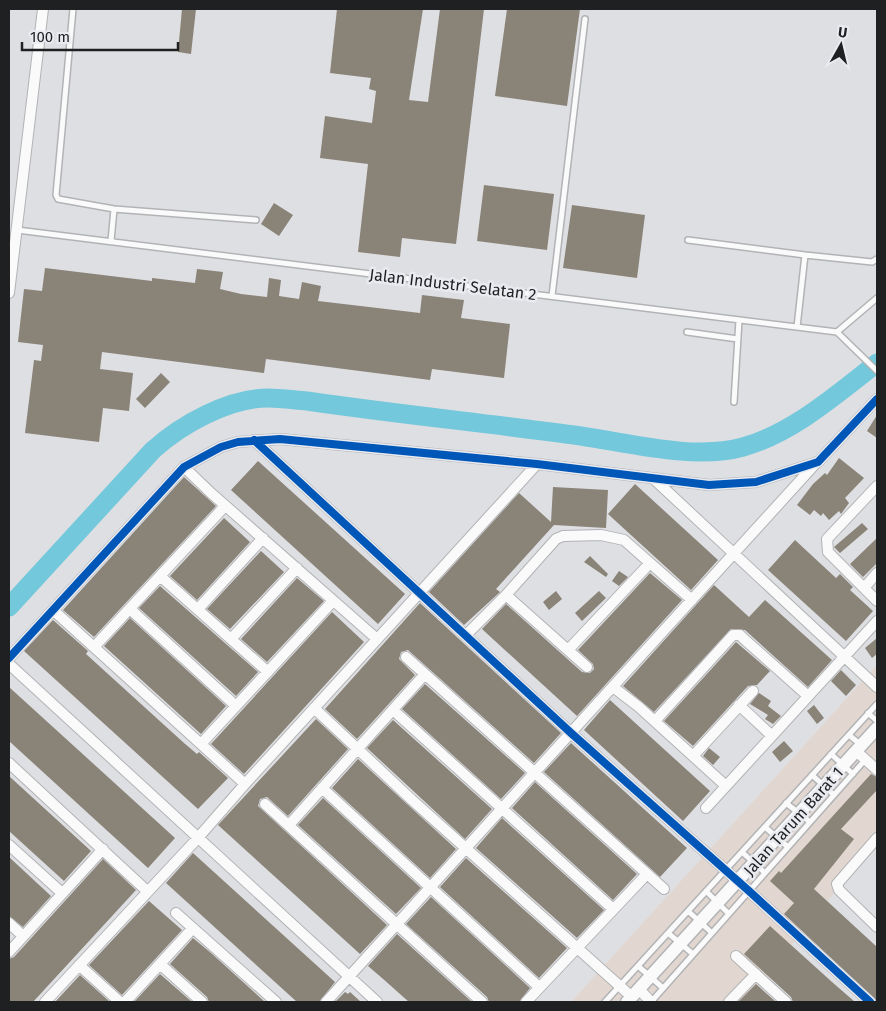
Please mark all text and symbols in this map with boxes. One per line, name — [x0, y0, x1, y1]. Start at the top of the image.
scale bar — [22, 20, 179, 52]
north arrow — [816, 20, 866, 70]
text: U — [837, 24, 848, 42]
text: 100 m — [30, 28, 70, 46]
street label: Jalan Industri Selatan 2 — [368, 265, 538, 304]
street label: Jalan Tarum Barat 1 — [740, 763, 847, 880]

